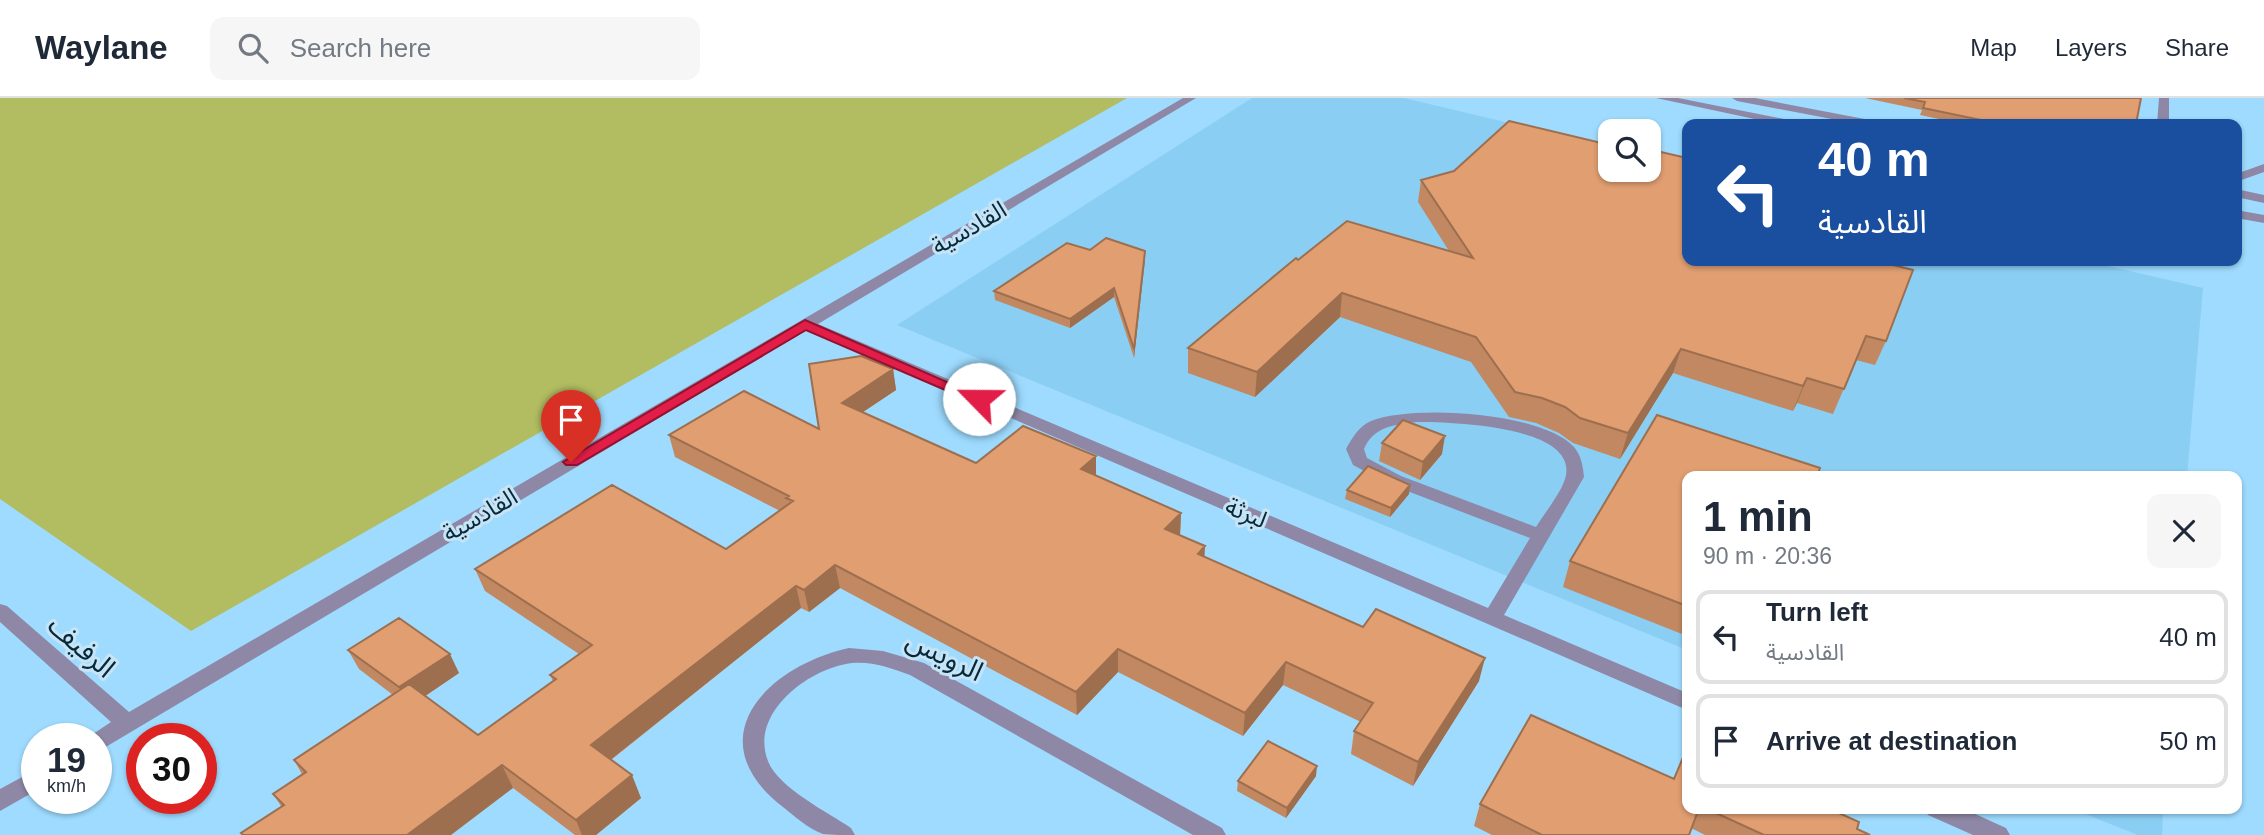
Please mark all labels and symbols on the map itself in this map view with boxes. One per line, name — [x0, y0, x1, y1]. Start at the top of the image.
street label: القادسية — [927, 195, 1011, 260]
position arrow — [942, 362, 1016, 436]
pin — [541, 390, 601, 462]
street label: القادسية — [438, 482, 522, 547]
street label: لبرثة — [1221, 492, 1271, 534]
street label: الرفيف — [41, 609, 121, 684]
street label: الرويس — [901, 624, 988, 688]
speed limit sign: 30 — [126, 723, 217, 814]

